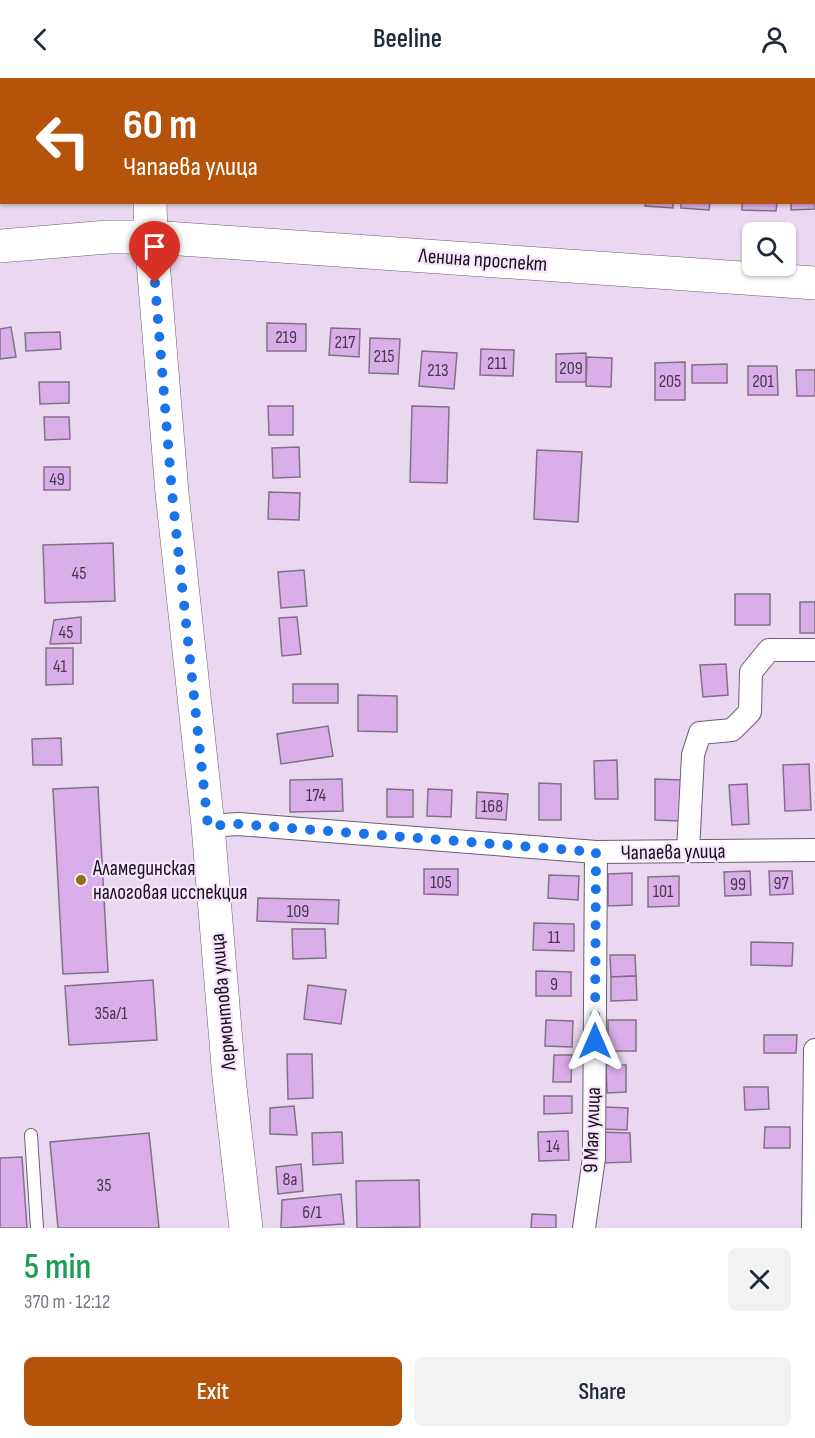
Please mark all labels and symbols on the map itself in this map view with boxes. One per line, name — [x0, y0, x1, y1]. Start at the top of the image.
pin — [129, 221, 180, 283]
street label: Ленина проспект — [417, 243, 548, 277]
house number: 219 — [275, 327, 297, 348]
house number: 217 — [335, 332, 356, 353]
house number: 215 — [374, 346, 395, 367]
house number: 211 — [487, 353, 508, 374]
house number: 209 — [559, 358, 583, 379]
house number: 213 — [427, 360, 449, 381]
house number: 205 — [659, 371, 681, 392]
house number: 201 — [752, 371, 775, 392]
house number: 49 — [49, 469, 65, 490]
house number: 45 — [72, 563, 86, 584]
house number: 45 — [59, 622, 73, 643]
house number: 41 — [53, 656, 68, 677]
house number: 174 — [306, 785, 326, 806]
house number: 168 — [481, 796, 503, 817]
street label: Чапаева улица — [620, 839, 726, 865]
place label: Аламединская налоговая исспекция — [92, 856, 247, 905]
house number: 105 — [430, 872, 452, 893]
marker: Аламединская налоговая исспекция — [74, 873, 88, 887]
house number: 97 — [773, 873, 789, 894]
house number: 99 — [730, 874, 746, 895]
house number: 101 — [653, 881, 674, 902]
house number: 109 — [287, 901, 309, 922]
house number: 11 — [548, 927, 561, 948]
street label: Лермонтова улица — [205, 932, 242, 1073]
house number: 9 — [550, 974, 558, 995]
house number: 35а/1 — [94, 1003, 128, 1024]
position arrow — [563, 1009, 627, 1073]
street label: 9 Мая улица — [578, 1087, 606, 1173]
house number: 14 — [546, 1136, 560, 1157]
house number: 8а — [283, 1169, 297, 1190]
house number: 35 — [97, 1175, 111, 1196]
house number: 6/1 — [302, 1202, 322, 1223]

